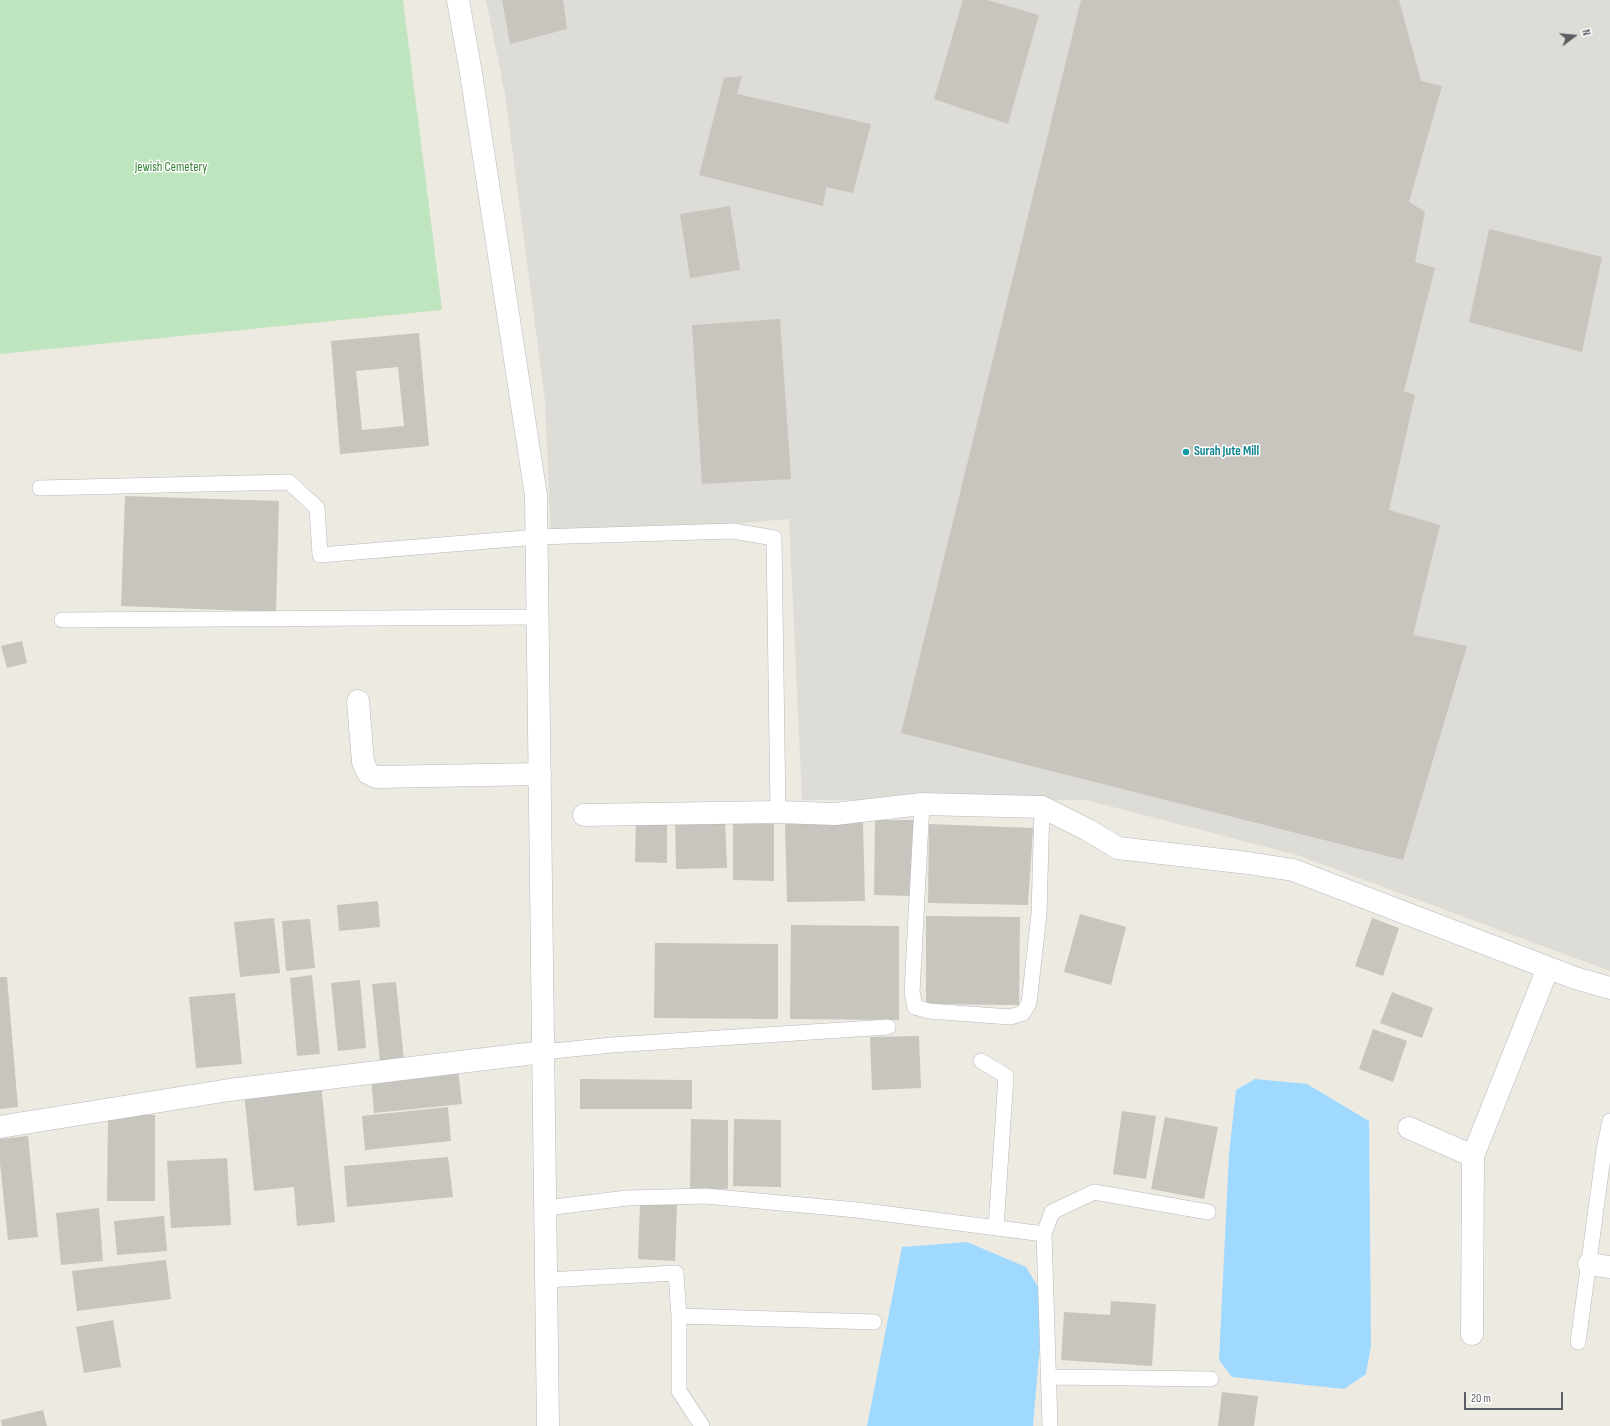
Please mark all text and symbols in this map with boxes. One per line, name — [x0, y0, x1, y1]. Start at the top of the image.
north arrow — [1554, 16, 1594, 56]
text: N — [1579, 28, 1593, 37]
park label: Jewish Cemetery — [135, 160, 207, 176]
place label: Surah Jute Mill — [1194, 444, 1259, 460]
marker: Surah Jute Mill — [1181, 447, 1191, 457]
scale bar — [1466, 1384, 1565, 1410]
text: 20 m — [1471, 1391, 1491, 1406]

